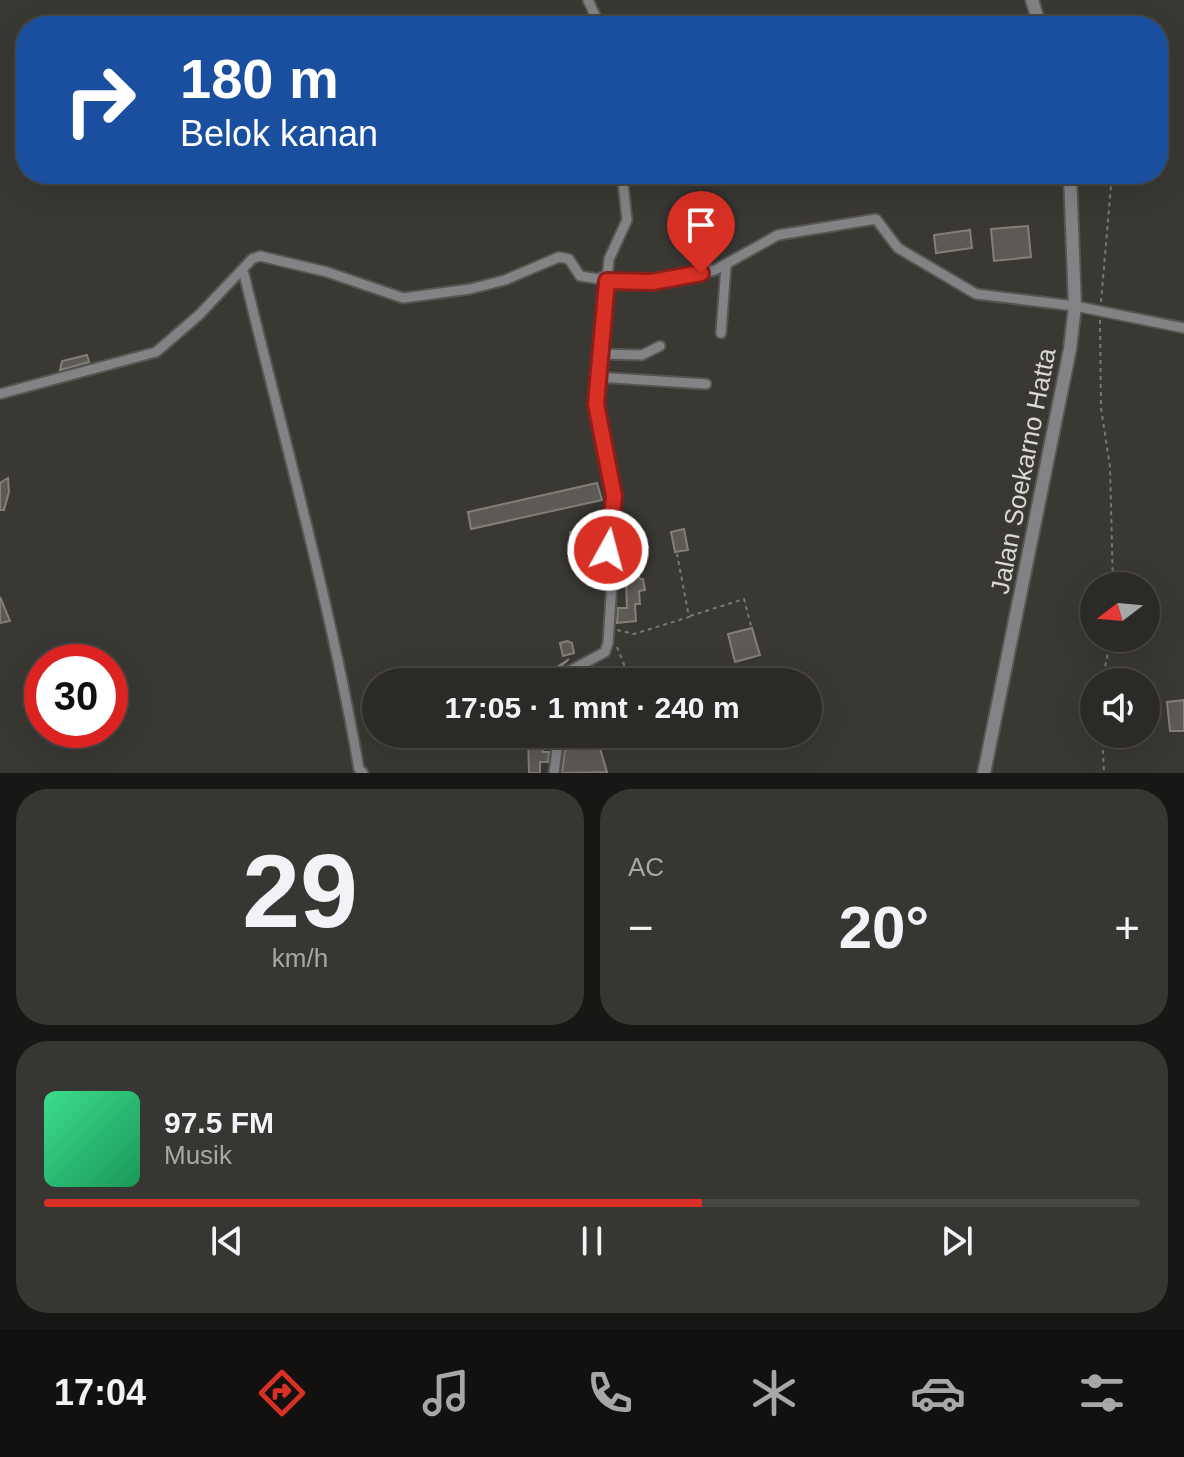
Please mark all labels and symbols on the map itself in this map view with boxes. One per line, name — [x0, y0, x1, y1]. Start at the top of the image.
pin — [667, 191, 735, 273]
street label: Jalan Soekarno Hatta — [984, 345, 1062, 597]
position arrow — [566, 508, 650, 592]
north arrow — [1080, 572, 1160, 652]
speed limit sign: 30 — [24, 644, 128, 748]

